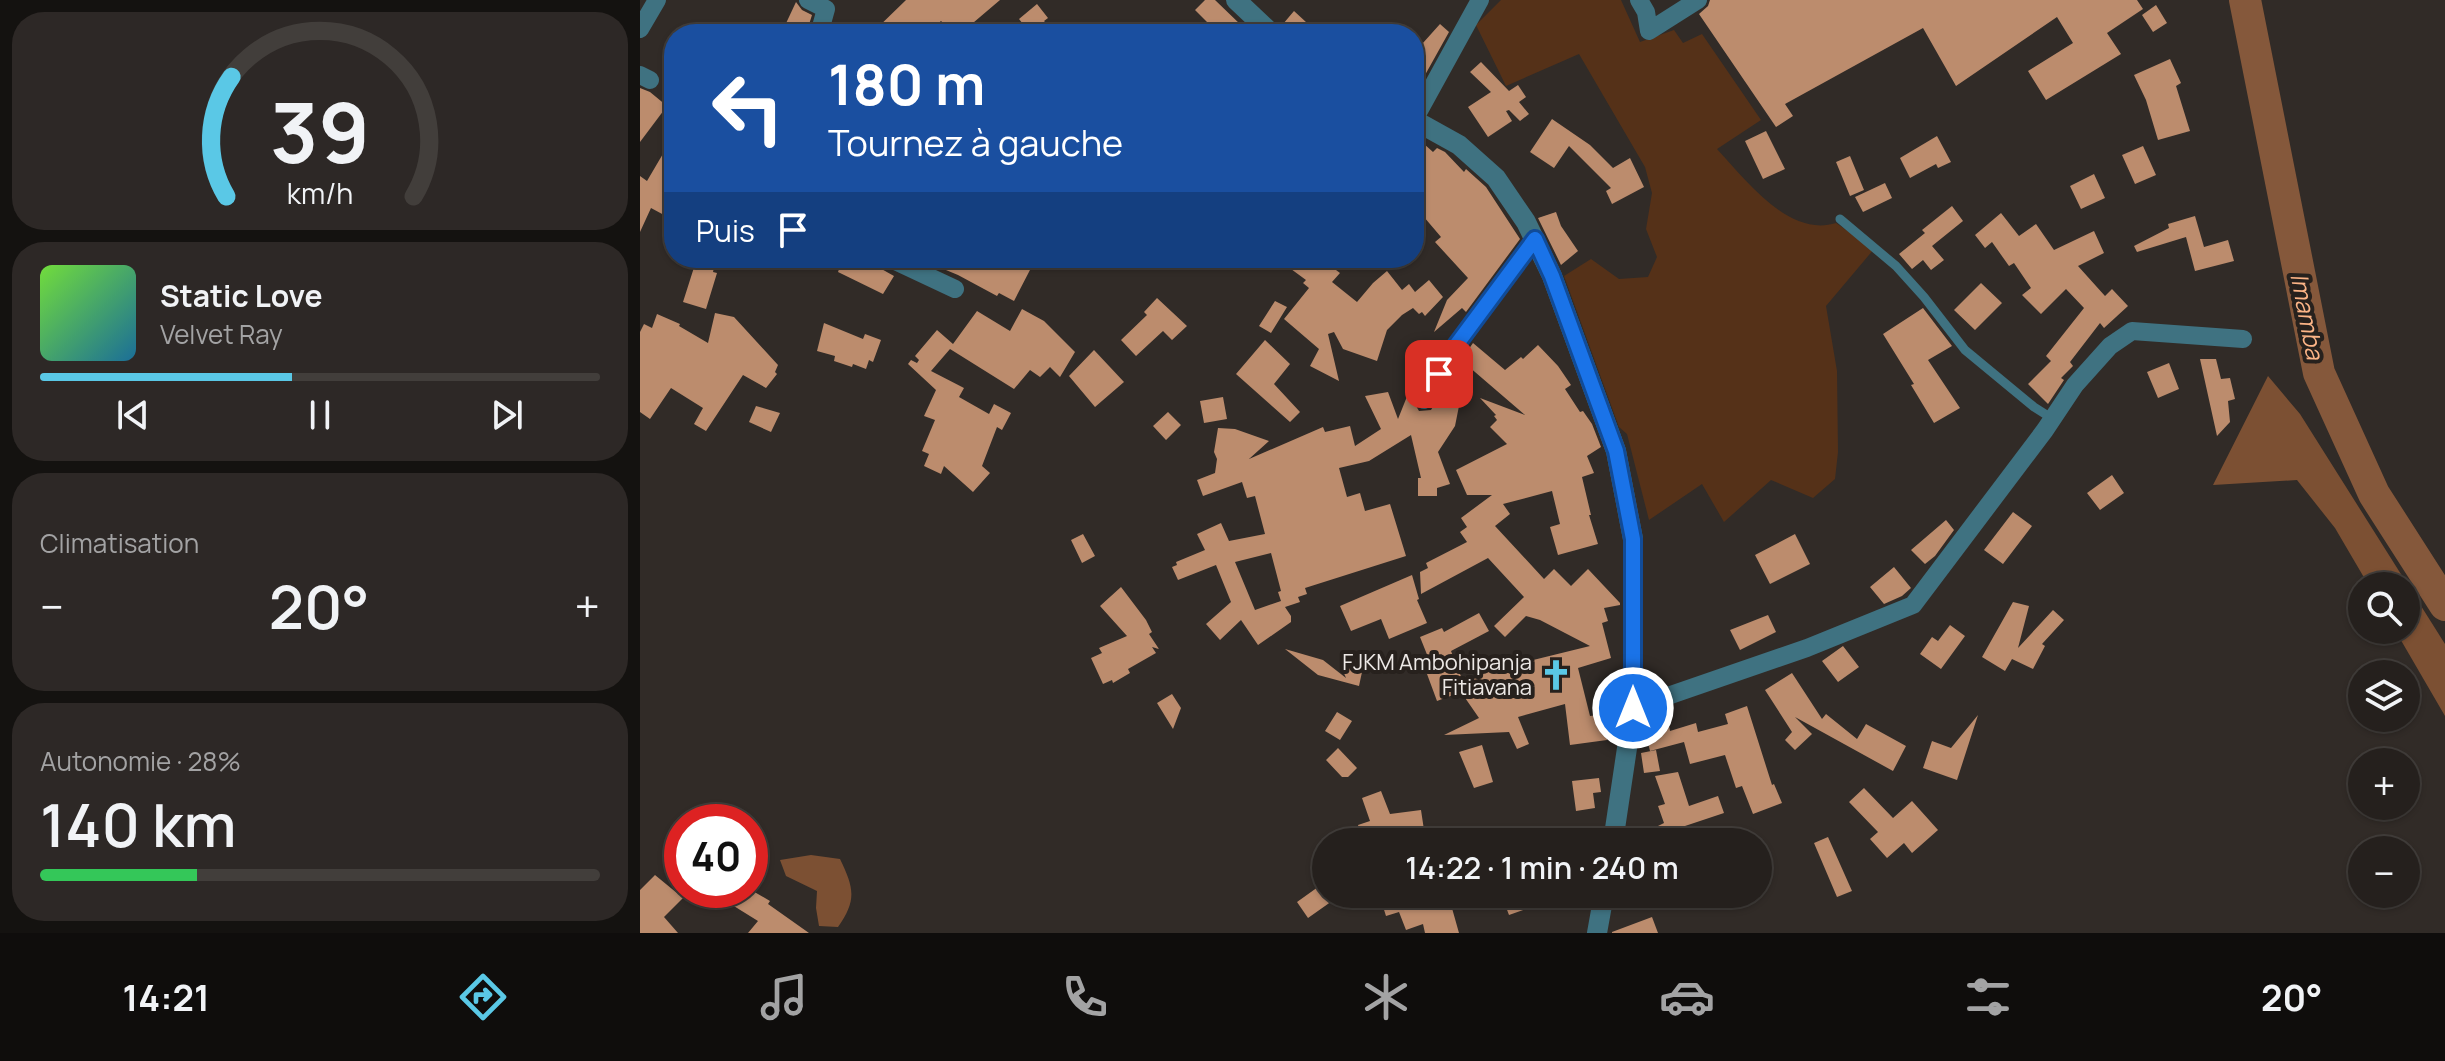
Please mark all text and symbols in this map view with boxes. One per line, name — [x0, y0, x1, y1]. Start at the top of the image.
text: 180 m — [828, 45, 985, 122]
icon: left — [696, 56, 800, 160]
text: 39 — [270, 74, 370, 188]
text: Tournez à gauche — [828, 118, 1123, 167]
text: km/h — [287, 174, 353, 213]
icon: arrive — [771, 208, 815, 252]
text: Puis — [696, 210, 755, 251]
water label: Imamba — [2283, 270, 2333, 364]
text: Static Love — [160, 275, 323, 316]
text: Velvet Ray — [160, 316, 283, 352]
pin — [1405, 340, 1473, 408]
icon: arrive — [1417, 352, 1461, 396]
icon: previous — [111, 393, 155, 437]
icon: pause — [298, 393, 342, 437]
icon: next — [485, 393, 529, 437]
text: Climatisation — [40, 525, 199, 561]
text: 20° — [269, 565, 370, 647]
map controls — [2348, 572, 2420, 908]
button: search — [2348, 572, 2420, 644]
text: − — [40, 576, 64, 636]
text: + — [575, 576, 600, 636]
place label: FJKM Ambohipanja Fitiavana — [1342, 647, 1532, 702]
church icon: FJKM Ambohipanja Fitiavana — [1539, 658, 1573, 692]
button: layers — [2348, 660, 2420, 732]
position arrow — [1591, 666, 1675, 750]
text: Autonomie · 28% — [40, 743, 241, 779]
button: + — [2348, 748, 2420, 820]
text: 140 km — [40, 783, 236, 865]
speed limit sign: 40 — [664, 804, 768, 908]
button: − — [2348, 836, 2420, 908]
text: 14:22 · 1 min · 240 m — [1405, 847, 1679, 888]
icon: directions — [455, 969, 511, 1025]
icon: music — [756, 969, 812, 1025]
icon: phone — [1057, 969, 1113, 1025]
icon: climate — [1358, 969, 1414, 1025]
icon: car — [1659, 969, 1715, 1025]
icon: filters — [1960, 969, 2016, 1025]
text: 14:21 — [123, 973, 210, 1022]
text: 20° — [2261, 973, 2322, 1022]

